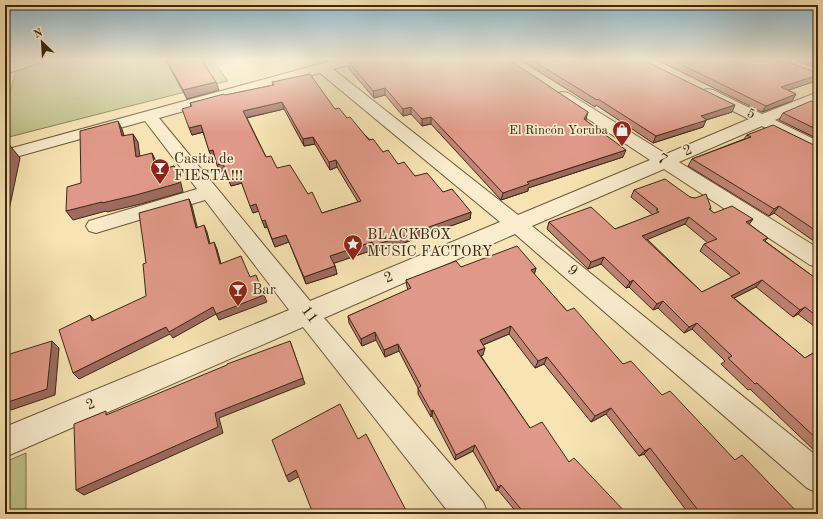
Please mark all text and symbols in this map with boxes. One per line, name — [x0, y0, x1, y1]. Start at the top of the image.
north arrow — [22, 22, 62, 62]
text: N — [32, 27, 45, 41]
street label: 5 — [745, 107, 757, 121]
shop icon: El Rincón Yoruba — [611, 119, 633, 147]
place label: El Rincón Yoruba — [509, 124, 609, 137]
street label: 2 — [681, 142, 695, 160]
street label: 7 — [654, 151, 670, 169]
place label: Casita de FIESTA!!! — [174, 152, 243, 184]
bar icon: Casita de FIESTA!!! — [149, 157, 171, 185]
place label: BLACKBOX MUSIC FACTORY — [367, 228, 493, 260]
place icon: BLACKBOX MUSIC FACTORY — [342, 233, 364, 261]
street label: 9 — [564, 262, 580, 280]
street label: 2 — [382, 269, 396, 287]
bar icon: Bar — [227, 279, 249, 307]
place label: Bar — [252, 283, 276, 298]
street label: 11 — [298, 304, 320, 326]
street label: 2 — [84, 396, 98, 414]

